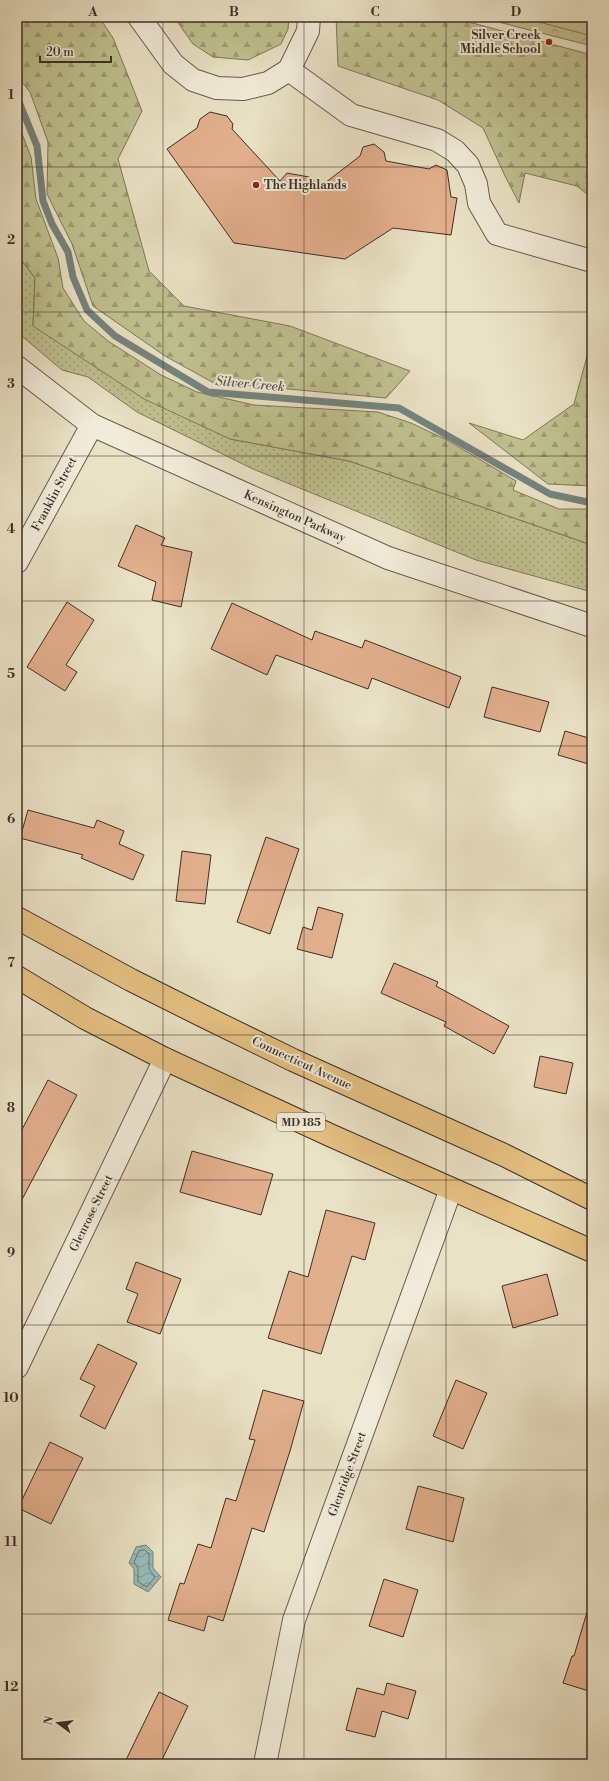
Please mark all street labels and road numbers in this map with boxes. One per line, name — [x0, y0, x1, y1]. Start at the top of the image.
street label: Franklin Street — [29, 454, 81, 534]
street label: Kensington Parkway — [241, 487, 348, 546]
street label: Connecticut Avenue — [249, 1034, 354, 1093]
road number: MD 185 — [277, 1113, 325, 1131]
street label: Glenrose Street — [66, 1172, 117, 1254]
street label: Glenridge Street — [325, 1429, 370, 1519]

